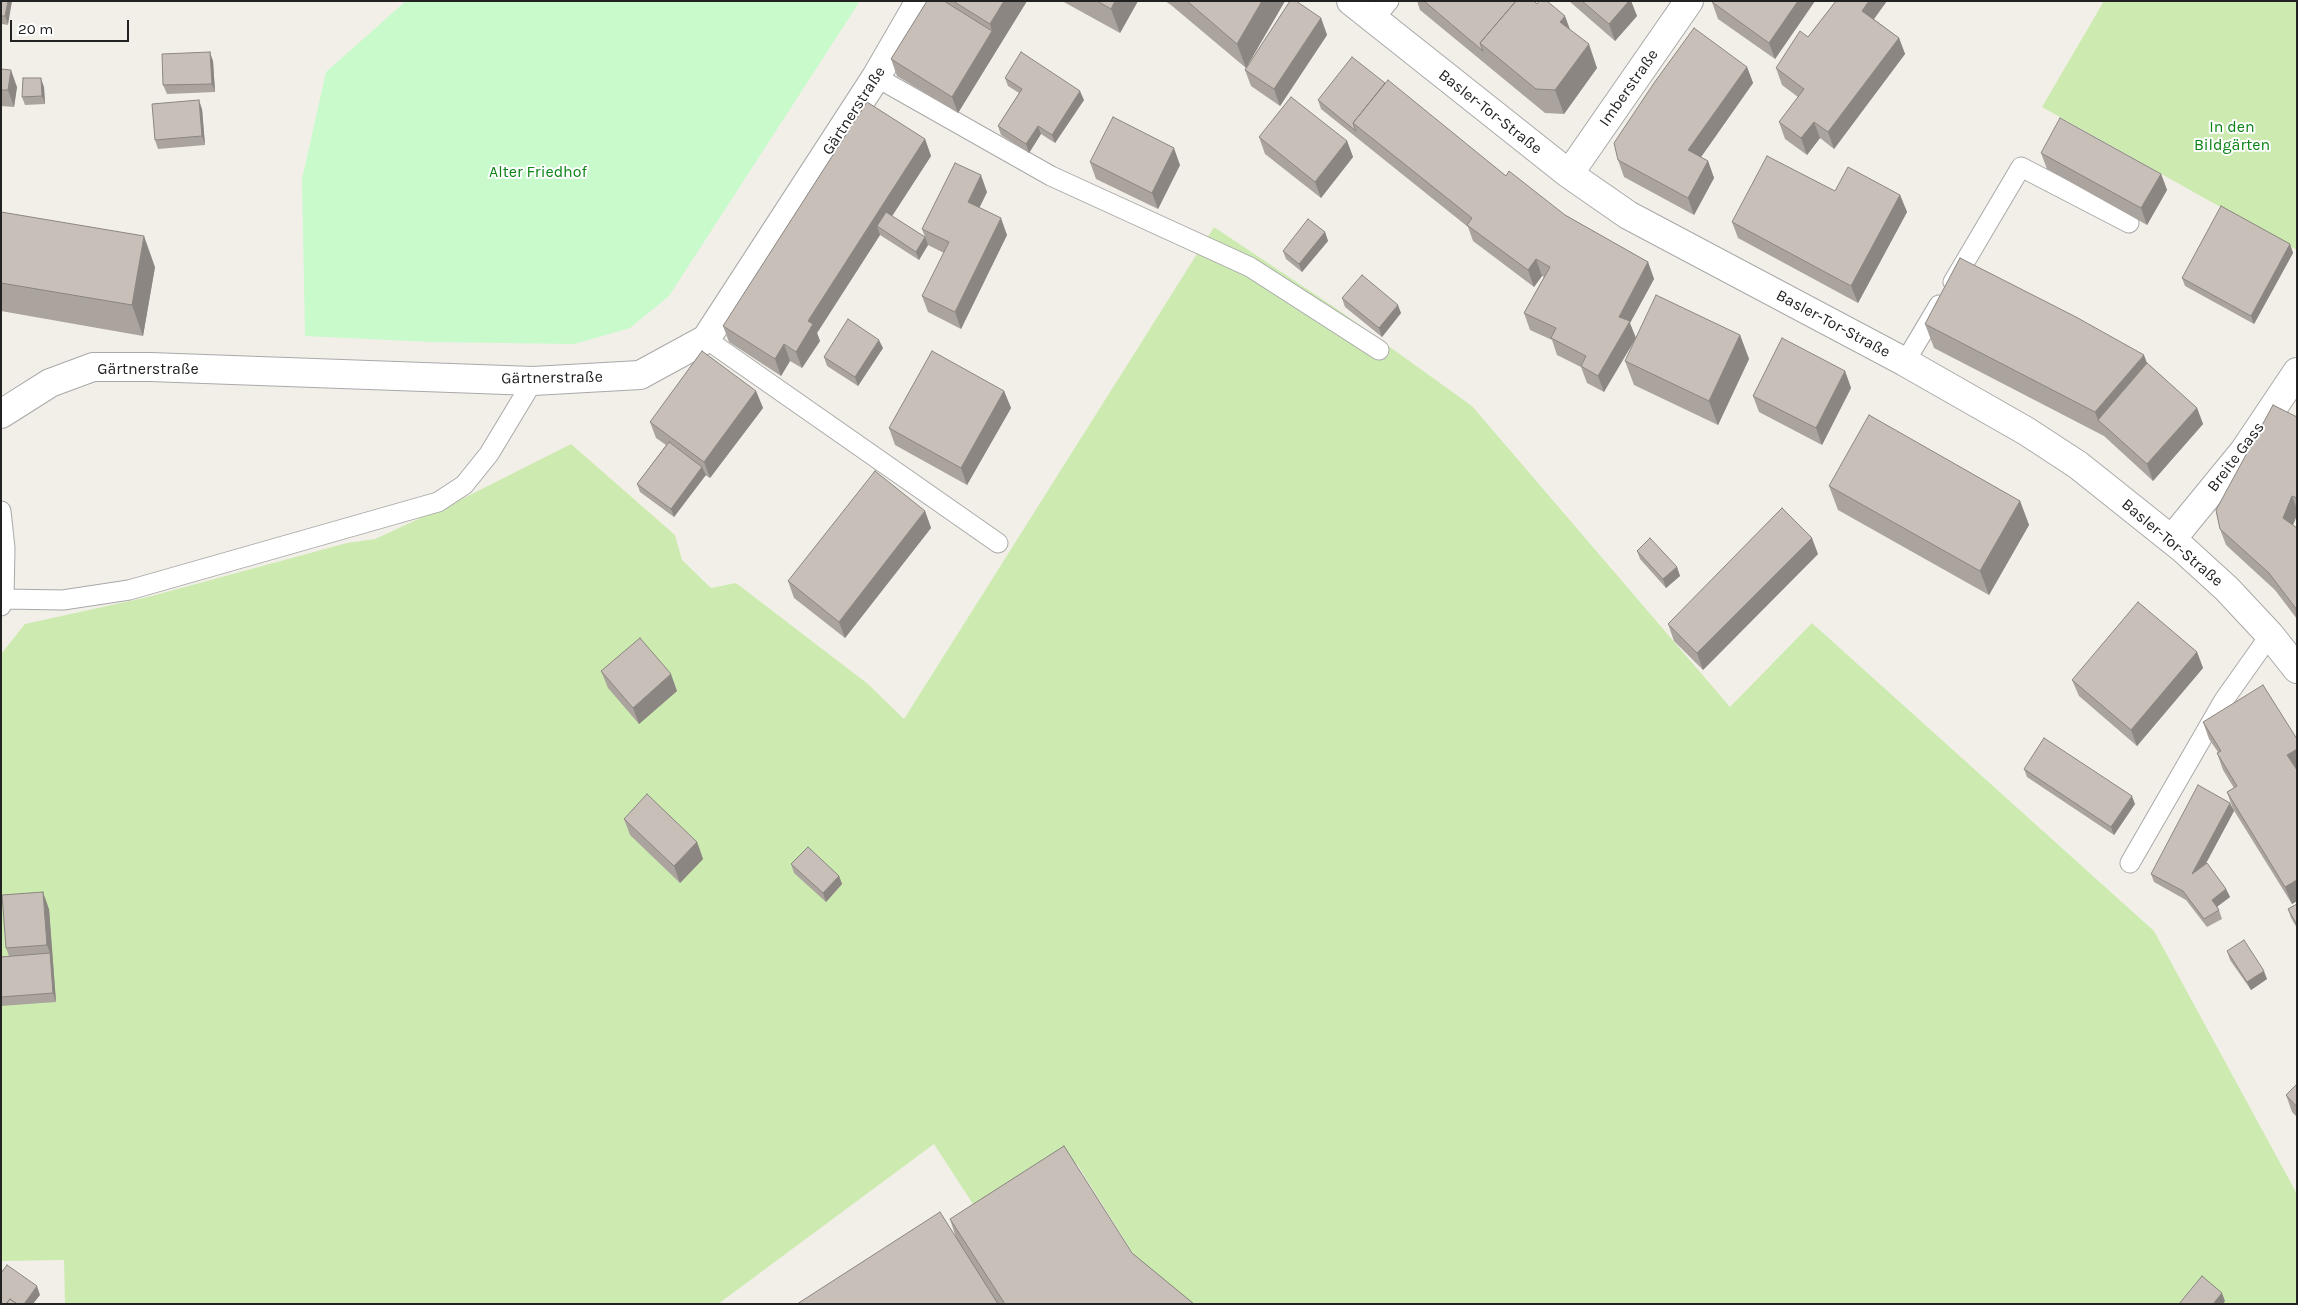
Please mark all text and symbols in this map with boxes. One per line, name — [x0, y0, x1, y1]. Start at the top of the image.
scale bar — [12, 10, 131, 42]
text: 20 m — [18, 20, 53, 38]
street label: Imberstraße — [1595, 46, 1663, 130]
street label: Gärtnerstraße — [818, 63, 890, 159]
street label: Basler-Tor-Straße — [1434, 66, 1546, 158]
park label: In den Bildgärten — [2194, 117, 2270, 155]
park label: Alter Friedhof — [489, 162, 587, 182]
street label: Basler-Tor-Straße — [1773, 286, 1893, 362]
street label: Gärtnerstraße — [97, 359, 199, 379]
street label: Gärtnerstraße — [501, 368, 603, 388]
street label: Breite Gass — [2203, 418, 2269, 496]
street label: Basler-Tor-Straße — [2117, 495, 2227, 591]

